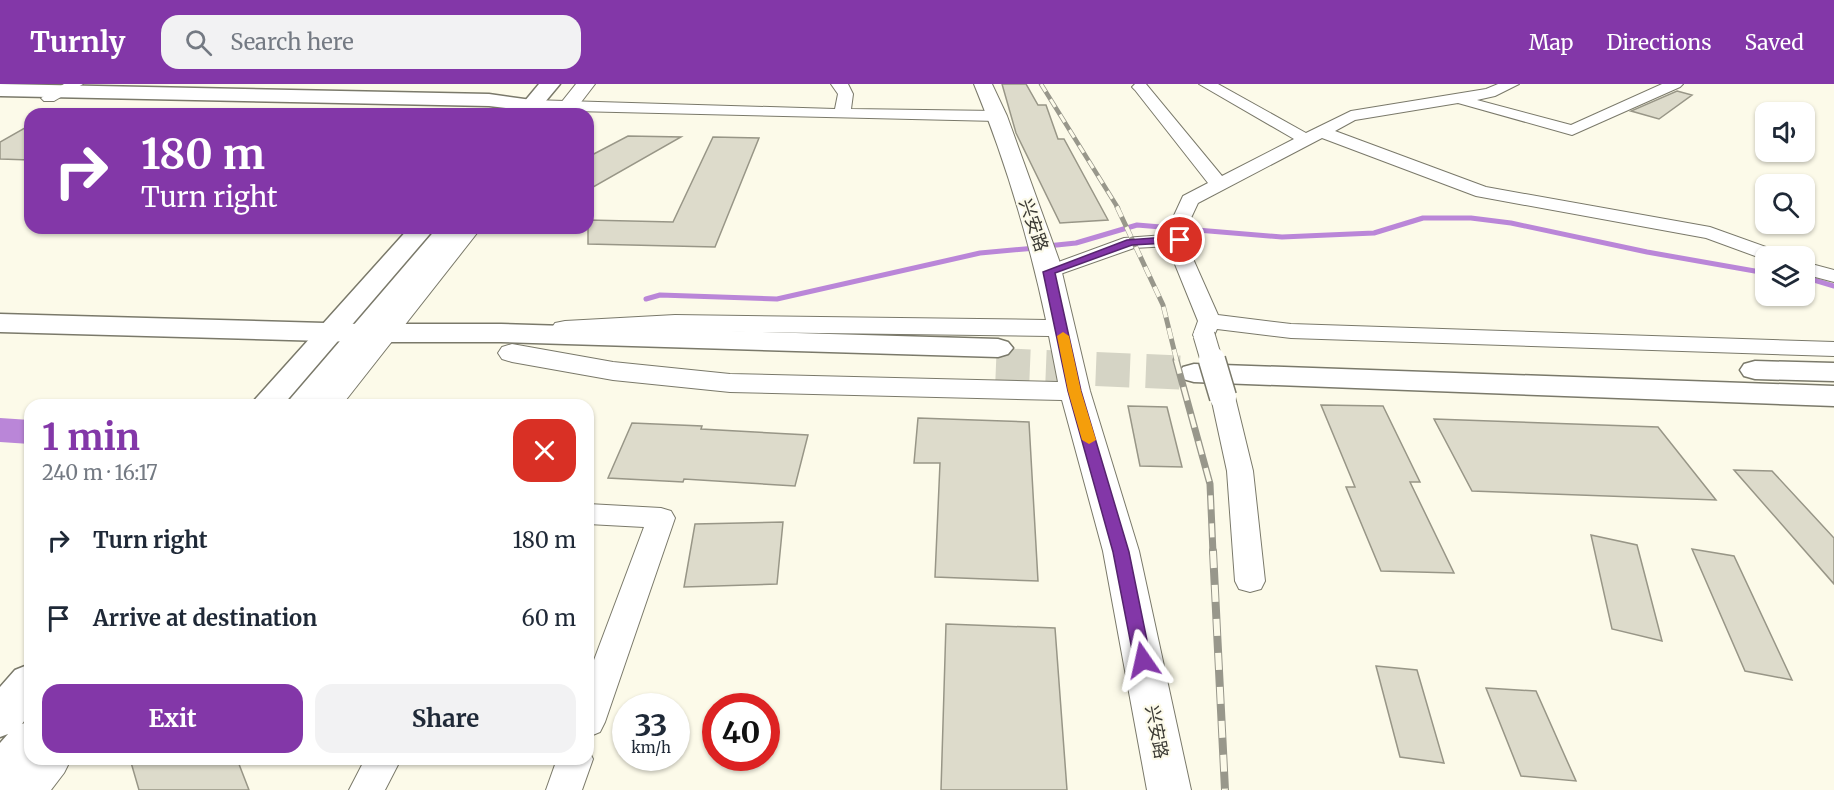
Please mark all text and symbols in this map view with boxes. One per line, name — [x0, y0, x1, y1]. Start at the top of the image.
search box — [161, 15, 581, 69]
text: Turnly — [30, 24, 125, 60]
icon: search — [182, 26, 215, 59]
text: Search here — [230, 28, 354, 56]
text: Map — [1529, 29, 1573, 56]
text: Directions — [1606, 29, 1711, 56]
text: Saved — [1744, 29, 1804, 56]
map controls — [1755, 102, 1815, 306]
button: sound — [1755, 102, 1815, 162]
text: 180 m — [141, 128, 265, 180]
icon: right — [42, 132, 120, 210]
button: search — [1755, 174, 1815, 234]
text: Turn right — [141, 180, 278, 214]
street label: 兴安路 — [1014, 196, 1054, 254]
pin — [1154, 214, 1205, 265]
icon: arrive — [1163, 223, 1196, 256]
button: layers — [1755, 246, 1815, 306]
text: 1 min — [42, 415, 140, 460]
button: close — [513, 419, 576, 482]
text: 240 m · 16:17 — [42, 460, 158, 485]
icon: right — [42, 524, 75, 557]
text: Turn right — [93, 526, 207, 554]
text: 180 m — [512, 526, 576, 554]
icon: arrive — [42, 602, 75, 635]
text: Arrive at destination — [93, 604, 317, 632]
text: 60 m — [522, 604, 576, 632]
position arrow — [1111, 628, 1175, 692]
button: Exit — [42, 684, 303, 753]
button: Share — [315, 684, 576, 753]
speed limit sign: 40 — [702, 693, 780, 771]
street label: 兴安路 — [1141, 703, 1173, 761]
text: 33 — [634, 706, 668, 744]
text: km/h — [631, 738, 671, 757]

